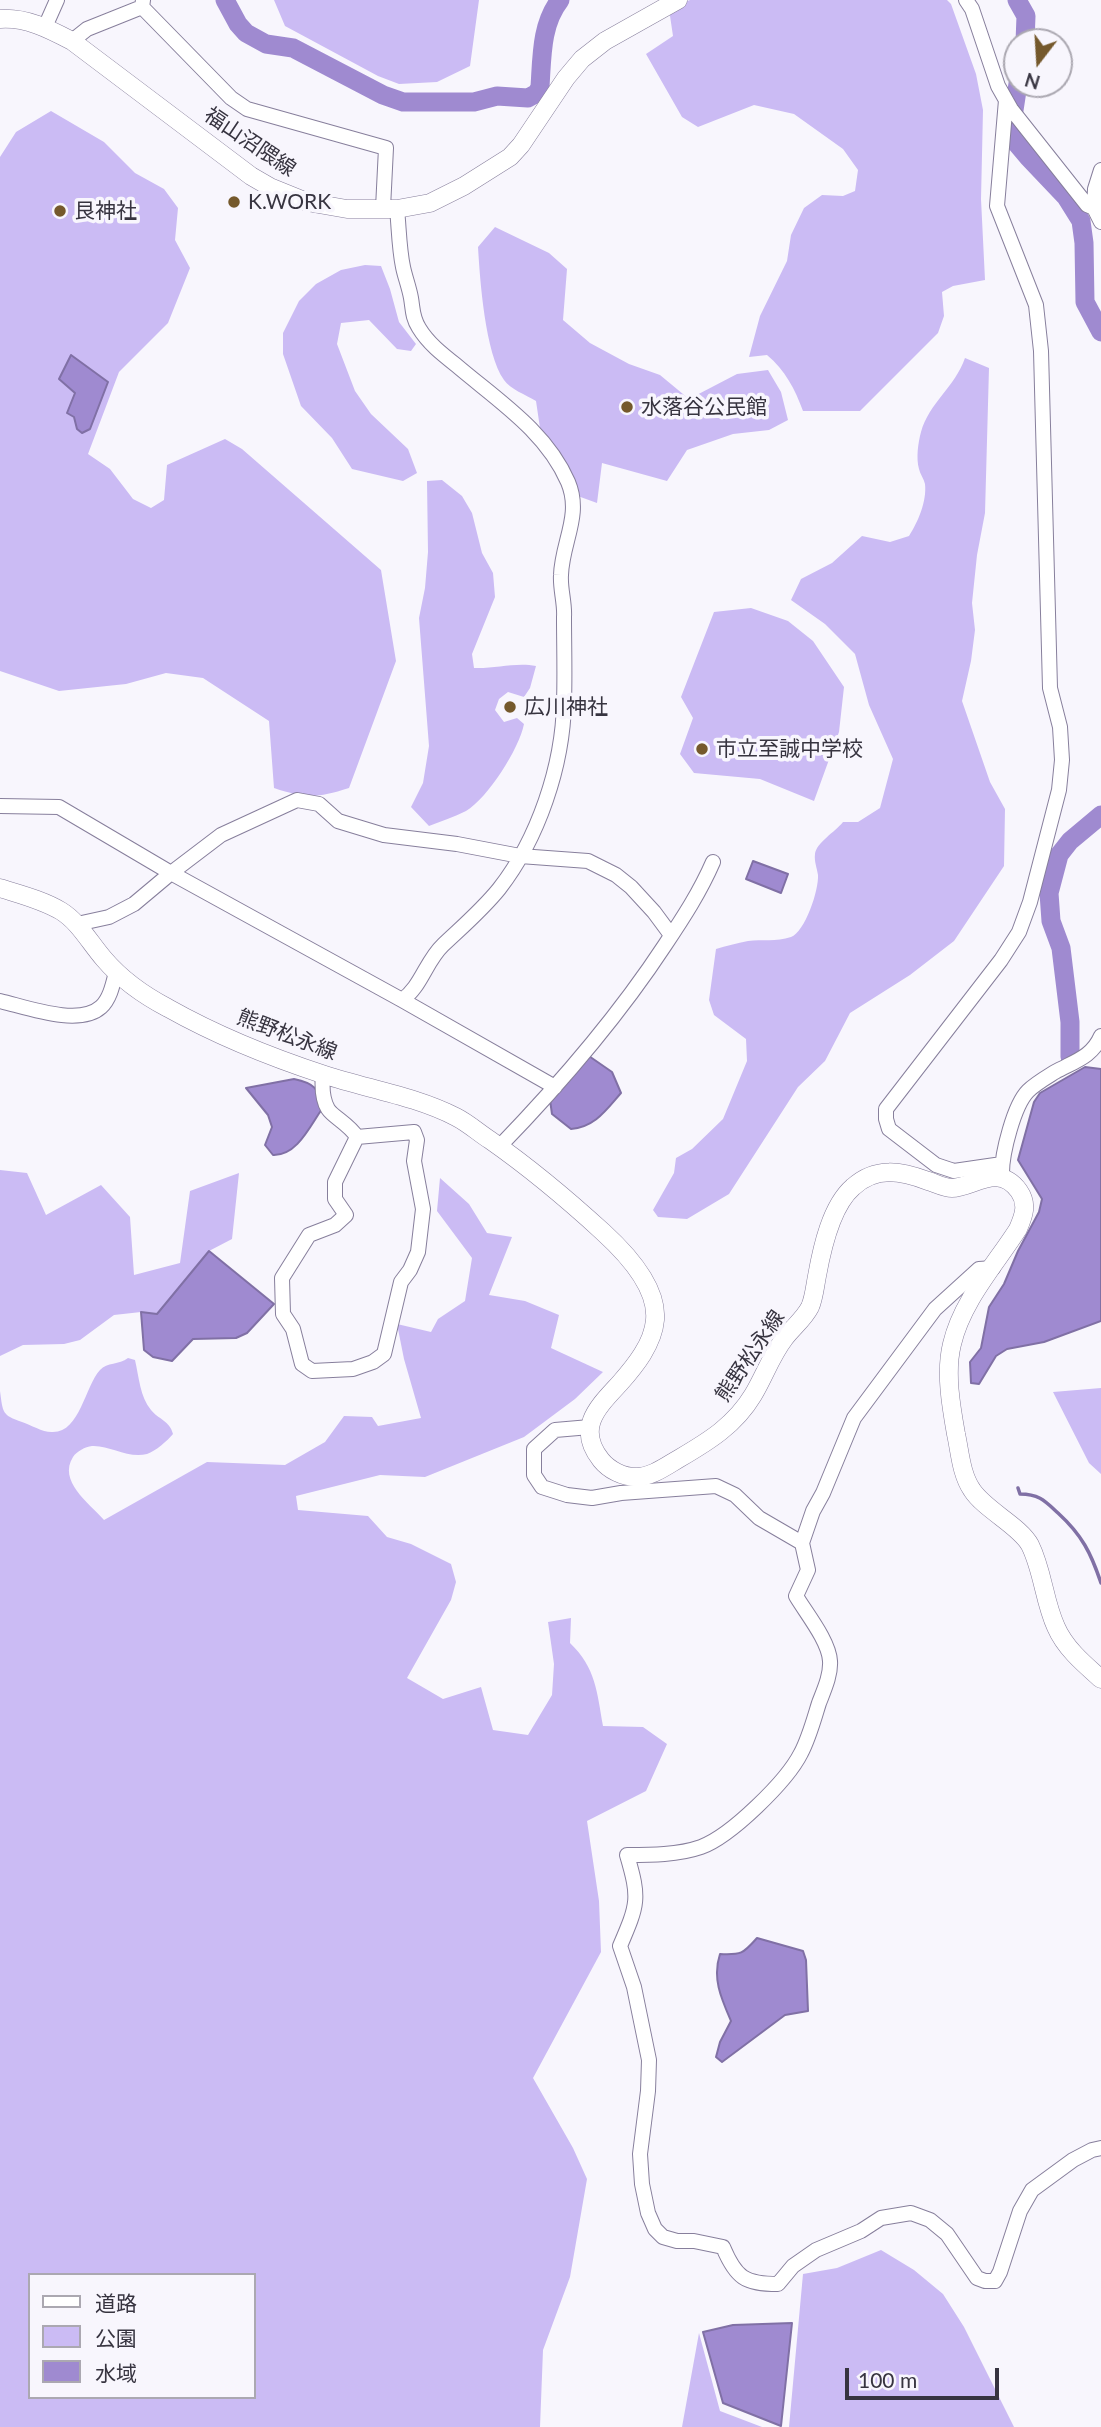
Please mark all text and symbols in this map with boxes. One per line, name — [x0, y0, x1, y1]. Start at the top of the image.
north arrow — [1003, 28, 1073, 98]
text: N — [1022, 69, 1043, 95]
street label: 福山沼隈線 — [199, 102, 301, 182]
place label: K.WORK — [248, 189, 331, 215]
marker: K.WORK — [226, 194, 242, 210]
place label: 艮神社 — [74, 198, 137, 224]
marker: 艮神社 — [52, 203, 68, 219]
place label: 水落谷公民館 — [641, 394, 767, 420]
marker: 水落谷公民館 — [619, 399, 635, 415]
place label: 広川神社 — [524, 694, 608, 720]
marker: 広川神社 — [502, 699, 518, 715]
place label: 市立至誠中学校 — [716, 736, 863, 762]
marker: 市立至誠中学校 — [694, 741, 710, 757]
street label: 熊野松永線 — [233, 1004, 341, 1066]
street label: 熊野松永線 — [710, 1305, 790, 1407]
legend — [28, 2273, 256, 2399]
text: 道路 — [95, 2290, 137, 2315]
text: 公園 — [95, 2325, 137, 2350]
scale bar — [849, 2354, 1003, 2398]
text: 水域 — [95, 2360, 137, 2385]
text: 100 m — [858, 2367, 917, 2392]

